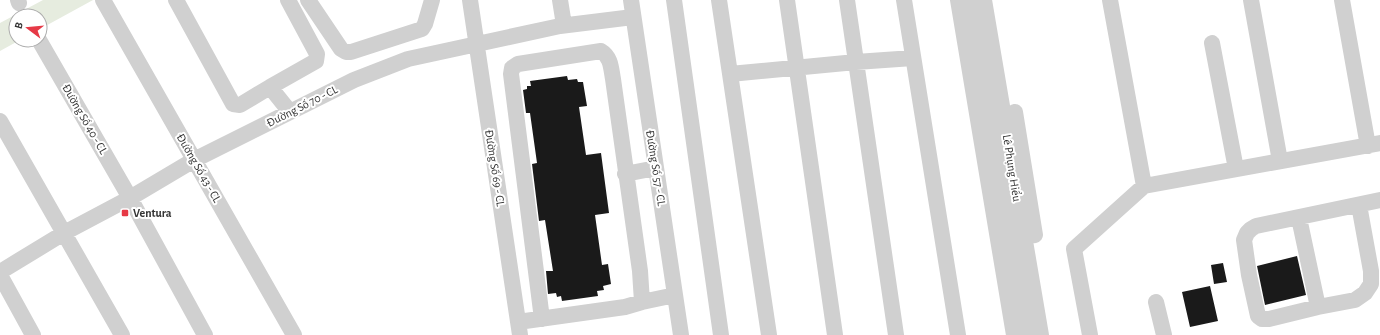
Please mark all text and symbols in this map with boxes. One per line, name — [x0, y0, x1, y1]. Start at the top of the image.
north arrow — [8, 8, 48, 48]
text: B — [13, 20, 25, 30]
street label: Đường Số 40 - CL — [60, 82, 110, 156]
street label: Đường Số 70 - CL — [265, 83, 339, 129]
street label: Đường Số 69 - CL — [483, 129, 507, 207]
street label: Đường Số 57 - CL — [644, 129, 668, 207]
street label: Đường Số 43 - CL — [174, 132, 224, 204]
street label: Lê Phụng Hiểu — [1001, 134, 1024, 202]
place label: Ventura — [133, 207, 172, 219]
marker: Ventura — [120, 208, 130, 218]

